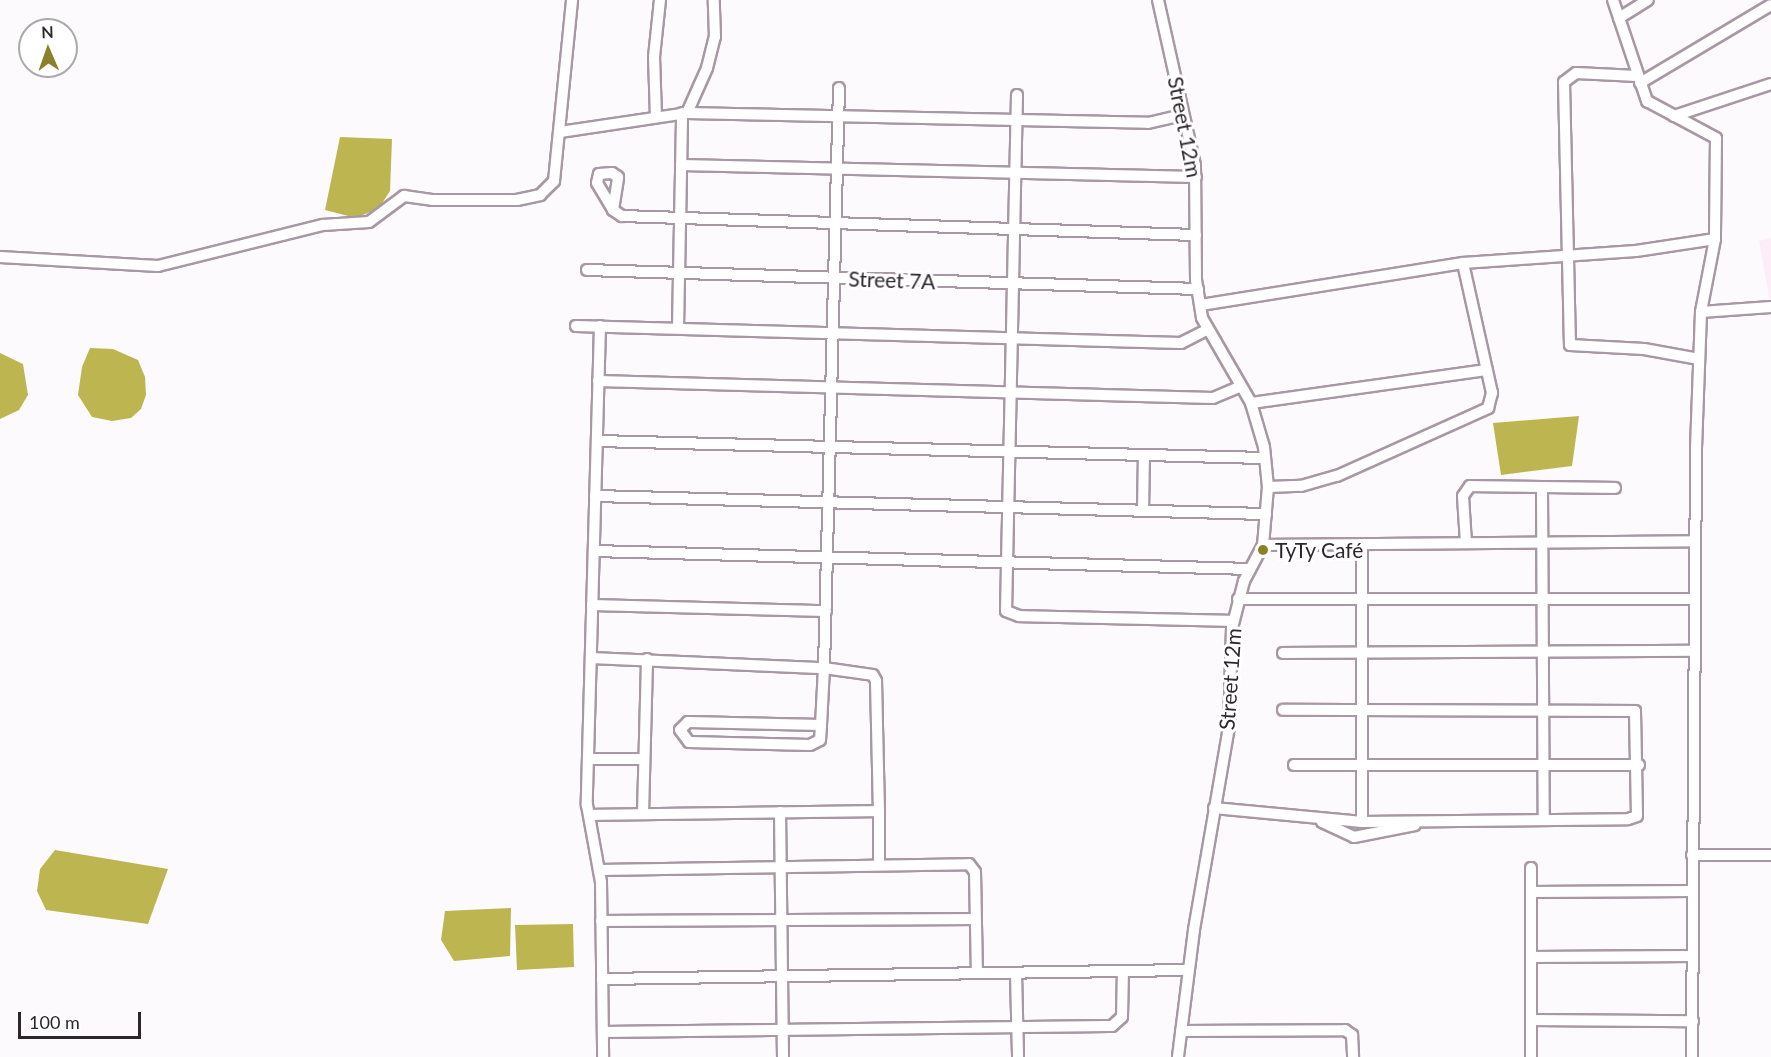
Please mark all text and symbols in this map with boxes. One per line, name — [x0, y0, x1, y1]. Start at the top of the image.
north arrow — [18, 18, 78, 78]
text: N — [41, 22, 54, 41]
street label: Street 12m — [1163, 74, 1207, 180]
street label: Street 7A — [848, 266, 936, 294]
place label: TyTy Café — [1275, 537, 1364, 563]
marker: TyTy Café — [1256, 543, 1270, 557]
street label: Street 12m — [1214, 627, 1246, 731]
scale bar — [21, 1000, 144, 1038]
text: 100 m — [29, 1011, 80, 1033]

